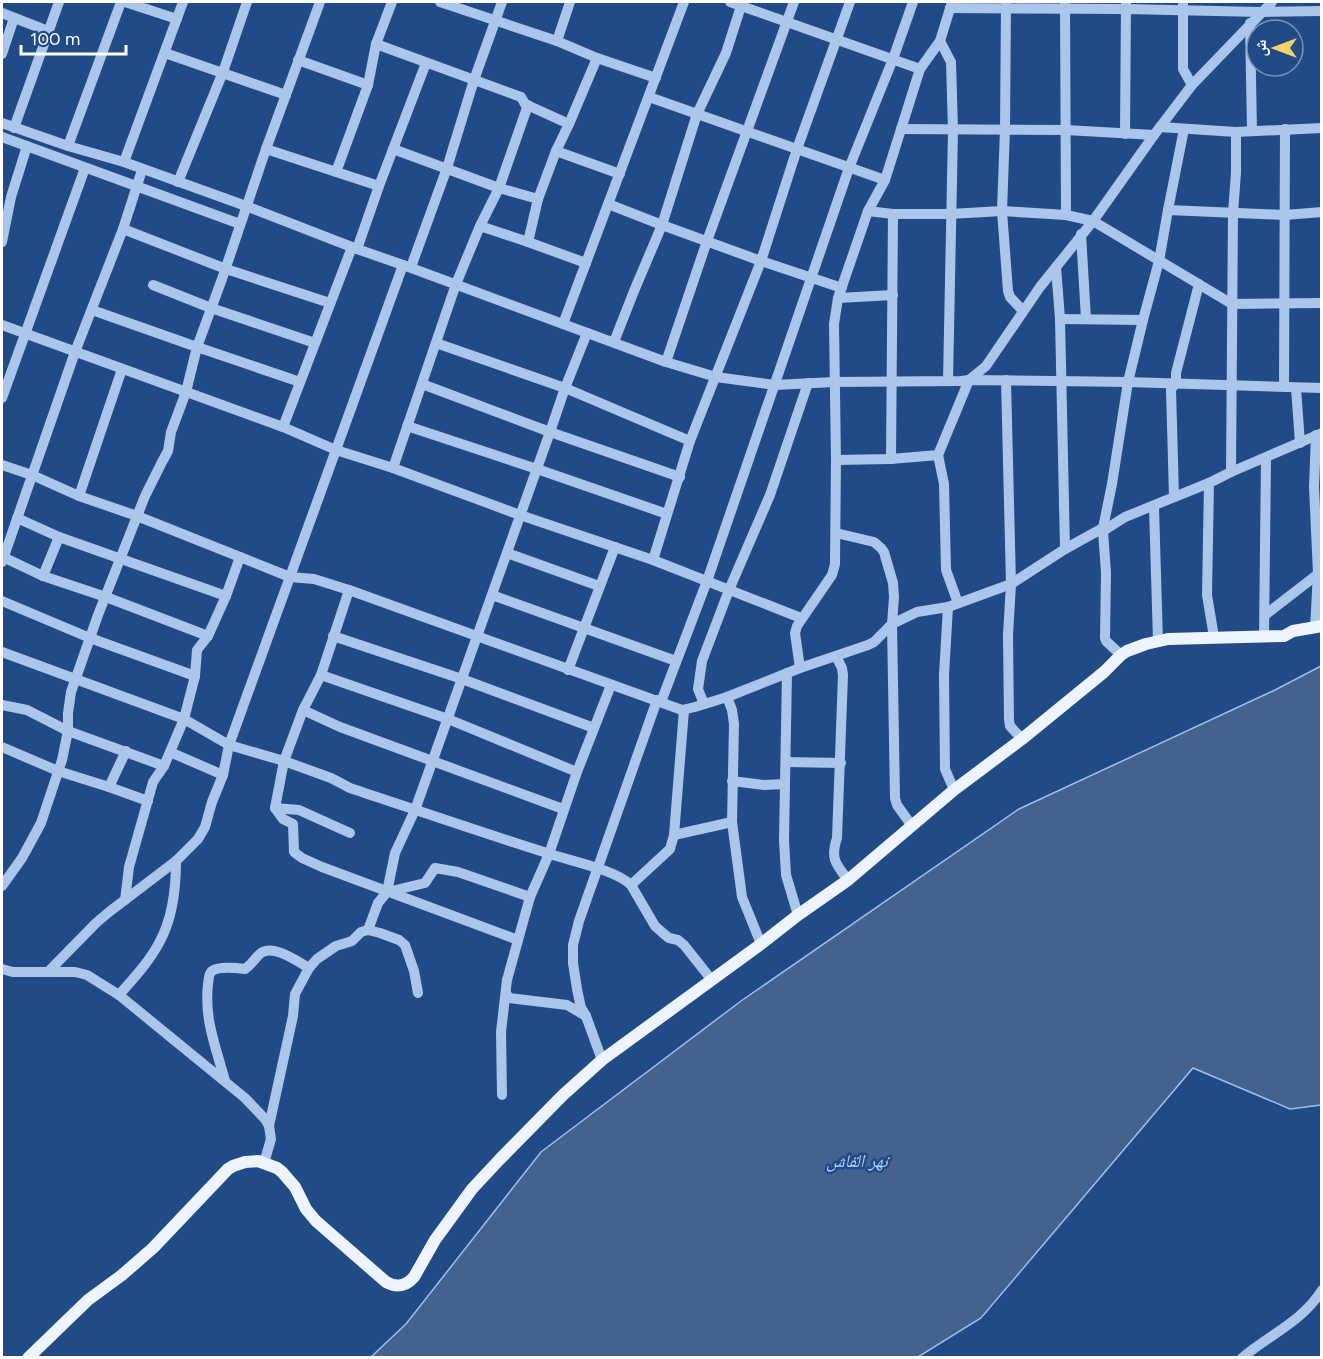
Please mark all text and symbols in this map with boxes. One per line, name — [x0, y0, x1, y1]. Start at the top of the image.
scale bar — [21, 18, 126, 56]
north arrow — [1245, 18, 1305, 78]
text: 100 m — [30, 28, 80, 50]
text: ش — [1251, 39, 1270, 56]
water label: نهر القاش — [826, 1150, 891, 1172]

